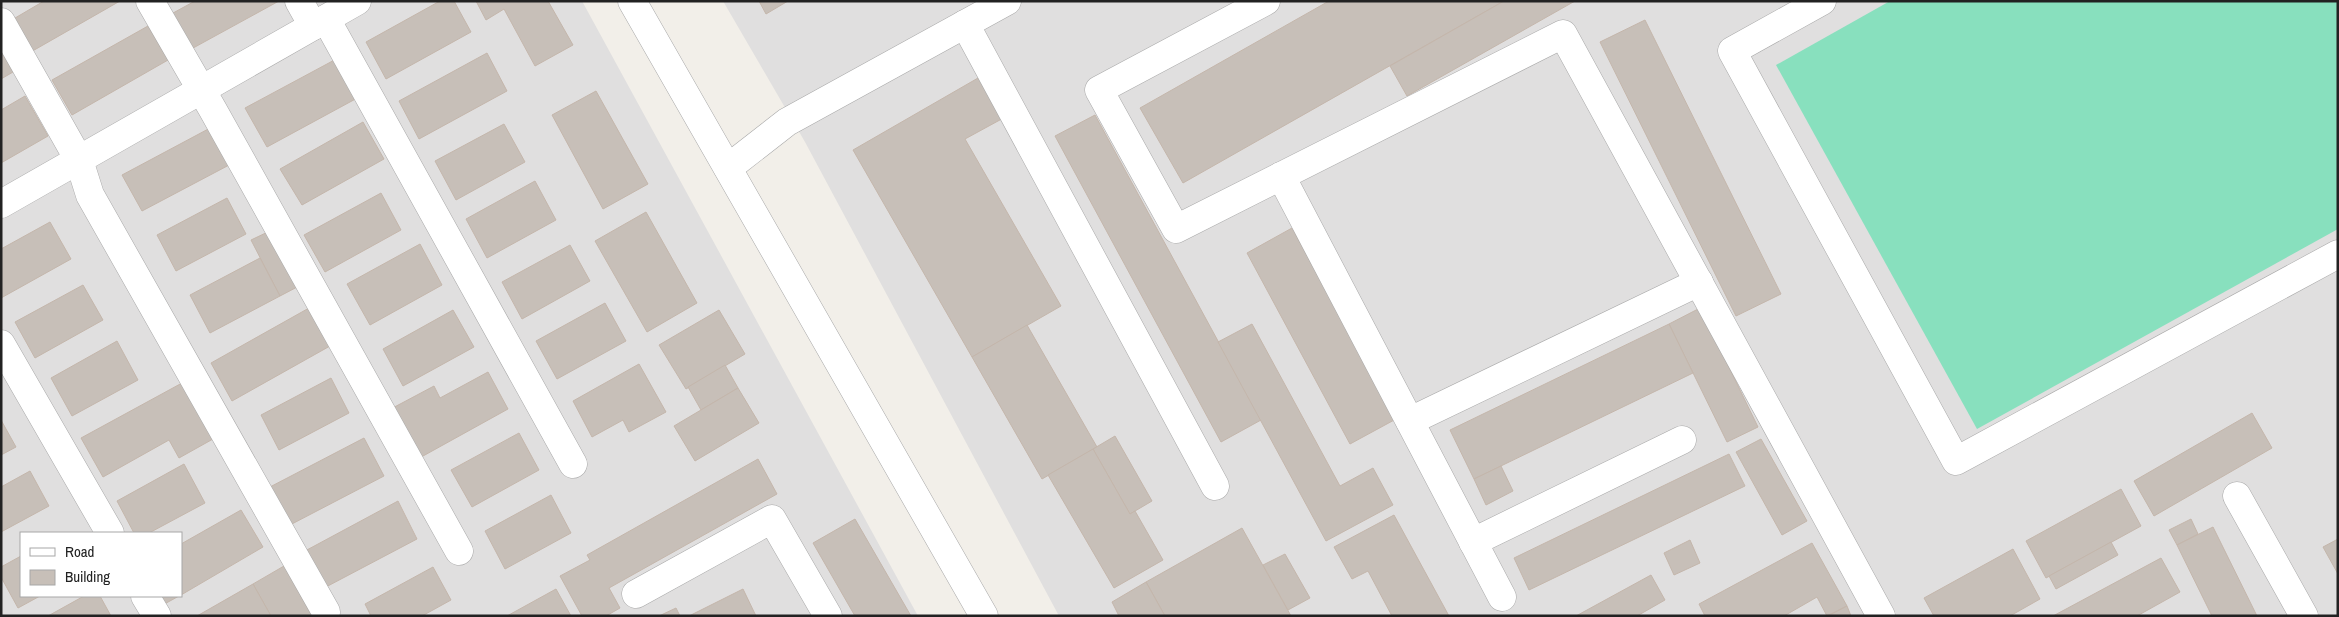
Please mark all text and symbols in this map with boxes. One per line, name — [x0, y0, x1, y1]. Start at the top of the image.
legend — [20, 532, 182, 597]
text: Road — [65, 541, 94, 562]
text: Building — [65, 566, 110, 587]

